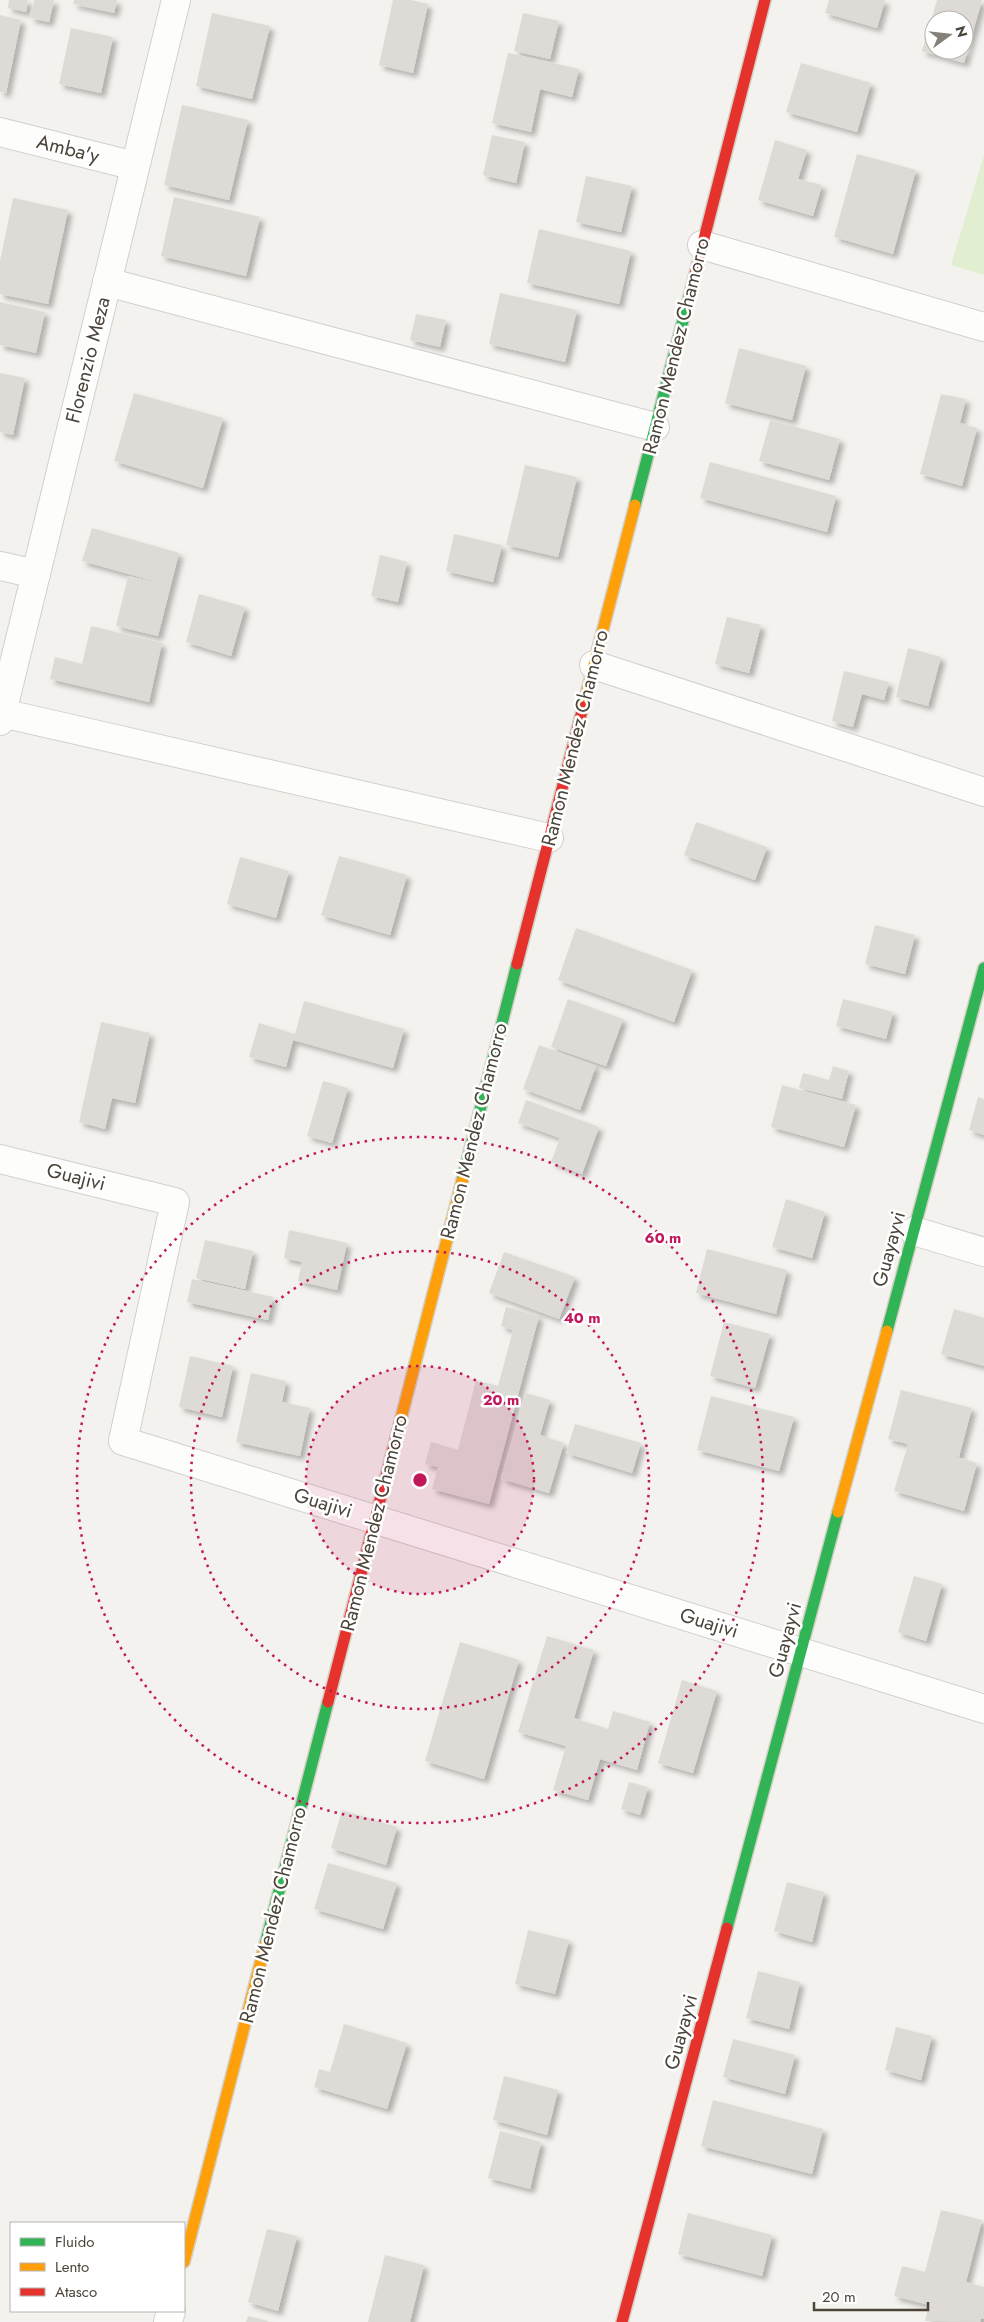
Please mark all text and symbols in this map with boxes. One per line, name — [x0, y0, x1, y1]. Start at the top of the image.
north arrow — [924, 10, 974, 60]
text: N — [950, 24, 973, 40]
street label: Amba'y — [34, 127, 103, 171]
street label: Ramon Mendez Chamorro — [635, 235, 717, 457]
street label: Florenzio Meza — [58, 294, 118, 426]
street label: Ramon Mendez Chamorro — [534, 627, 616, 849]
street label: Ramon Mendez Chamorro — [433, 1020, 515, 1242]
street label: Guajivi — [43, 1156, 109, 1198]
street label: Guayayvi — [865, 1208, 913, 1290]
text: 60 m — [645, 1227, 681, 1249]
text: 40 m — [563, 1307, 601, 1329]
text: 20 m — [483, 1389, 519, 1411]
street label: Ramon Mendez Chamorro — [333, 1412, 415, 1634]
centre of rings — [411, 1471, 429, 1489]
street label: Guajivi — [290, 1480, 356, 1526]
street label: Guayayvi — [761, 1599, 809, 1681]
street label: Guajivi — [676, 1600, 742, 1646]
street label: Ramon Mendez Chamorro — [232, 1804, 314, 2026]
street label: Guayayvi — [657, 1991, 705, 2073]
legend — [10, 2222, 185, 2312]
text: Fluido — [55, 2231, 94, 2253]
text: Lento — [55, 2256, 89, 2278]
scale bar — [814, 2280, 928, 2312]
text: Atasco — [55, 2281, 97, 2303]
text: 20 m — [822, 2286, 856, 2308]

